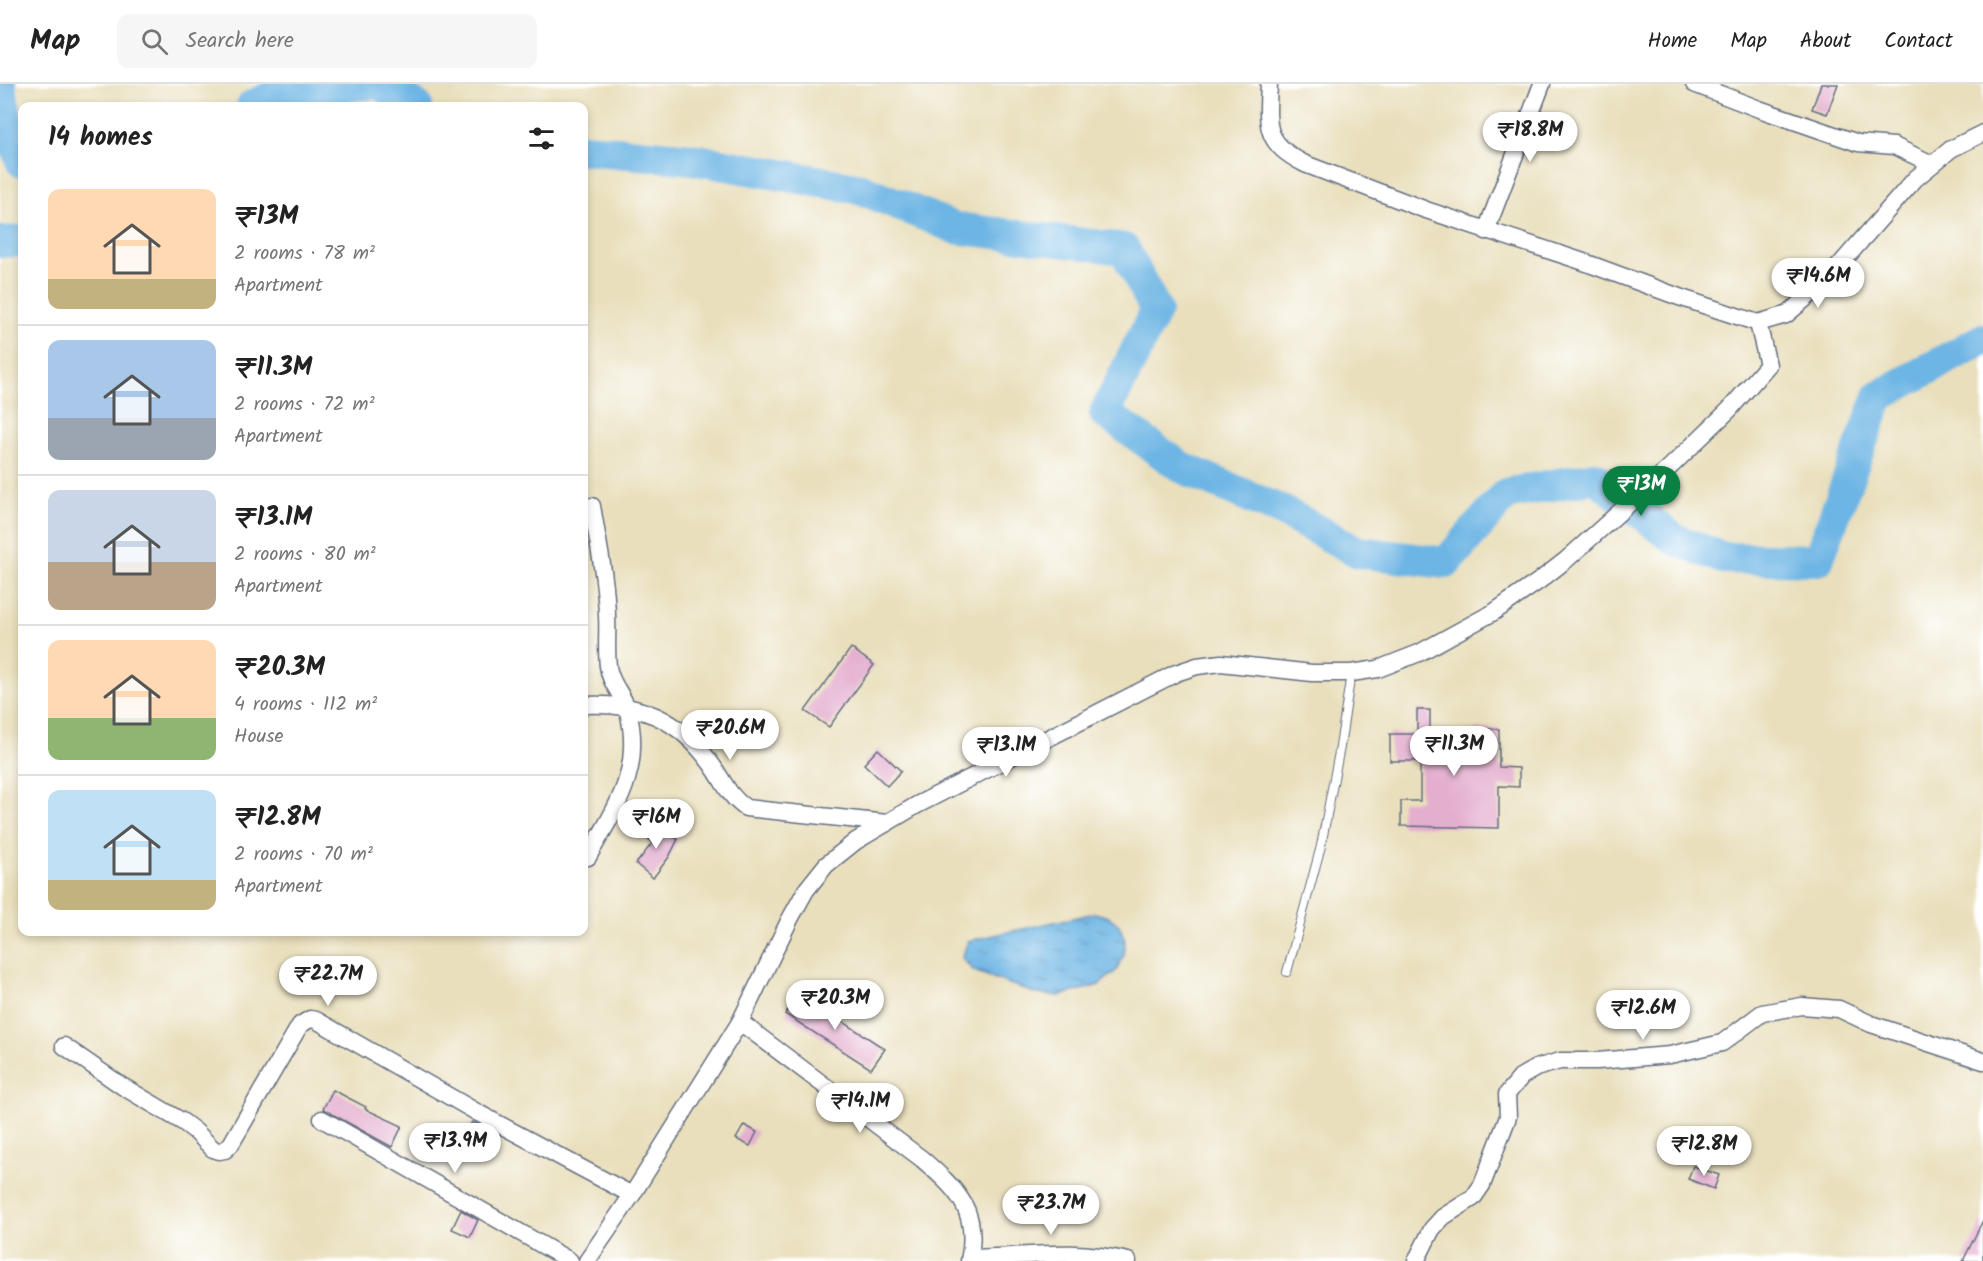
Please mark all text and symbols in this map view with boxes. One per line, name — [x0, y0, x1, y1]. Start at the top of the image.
search box — [117, 14, 537, 68]
text: Map — [30, 19, 81, 64]
text: Search here — [186, 24, 294, 59]
icon: search — [138, 25, 171, 58]
text: Home — [1648, 25, 1697, 58]
text: Map — [1730, 25, 1767, 58]
text: About — [1800, 25, 1851, 58]
text: Contact — [1884, 25, 1953, 58]
pin: ₹18.8M — [1481, 112, 1579, 163]
text: ₹18.8M — [1497, 115, 1563, 147]
text: 14 homes — [48, 117, 153, 159]
icon: filters — [525, 122, 558, 155]
text: ₹13M — [234, 196, 298, 238]
icon: home — [96, 213, 168, 285]
text: 2 rooms · 78 m² — [234, 238, 375, 270]
pin: ₹14.6M — [1769, 258, 1867, 309]
text: ₹14.6M — [1785, 261, 1851, 293]
text: Apartment — [234, 270, 323, 302]
text: ₹11.3M — [234, 347, 312, 389]
icon: home — [96, 364, 168, 436]
text: 2 rooms · 72 m² — [234, 389, 375, 421]
text: Apartment — [234, 421, 323, 453]
pin: ₹13M — [1605, 466, 1677, 517]
text: ₹13M — [1616, 469, 1666, 501]
text: ₹13.1M — [234, 497, 312, 539]
icon: home — [96, 514, 168, 586]
text: 2 rooms · 80 m² — [234, 539, 376, 571]
text: Apartment — [234, 571, 323, 603]
text: ₹20.3M — [234, 647, 325, 689]
icon: home — [96, 664, 168, 736]
text: 4 rooms · 112 m² — [234, 689, 377, 721]
pin: ₹20.6M — [681, 710, 779, 761]
text: ₹20.6M — [695, 713, 765, 745]
text: House — [234, 721, 284, 753]
pin: ₹11.3M — [1405, 726, 1503, 777]
pin: ₹13.1M — [957, 727, 1055, 778]
text: ₹11.3M — [1424, 729, 1484, 761]
text: ₹13.1M — [976, 730, 1036, 762]
text: ₹12.8M — [234, 797, 321, 839]
pin: ₹16M — [620, 799, 692, 850]
text: ₹16M — [631, 802, 681, 834]
icon: home — [96, 814, 168, 886]
text: 2 rooms · 70 m² — [234, 839, 373, 871]
text: Apartment — [234, 871, 323, 903]
pin: ₹22.7M — [279, 956, 377, 1007]
text: ₹22.7M — [293, 959, 363, 991]
pin: ₹20.3M — [786, 980, 884, 1031]
text: ₹20.3M — [800, 983, 870, 1015]
pin: ₹12.6M — [1594, 990, 1692, 1041]
text: ₹12.6M — [1610, 993, 1676, 1025]
pin: ₹14.1M — [811, 1083, 909, 1134]
text: ₹14.1M — [830, 1086, 890, 1118]
pin: ₹13.9M — [406, 1123, 504, 1174]
text: ₹13.9M — [423, 1126, 487, 1158]
pin: ₹12.8M — [1655, 1126, 1753, 1177]
text: ₹12.8M — [1671, 1129, 1737, 1161]
pin: ₹23.7M — [1002, 1185, 1100, 1236]
text: ₹23.7M — [1016, 1188, 1086, 1220]

